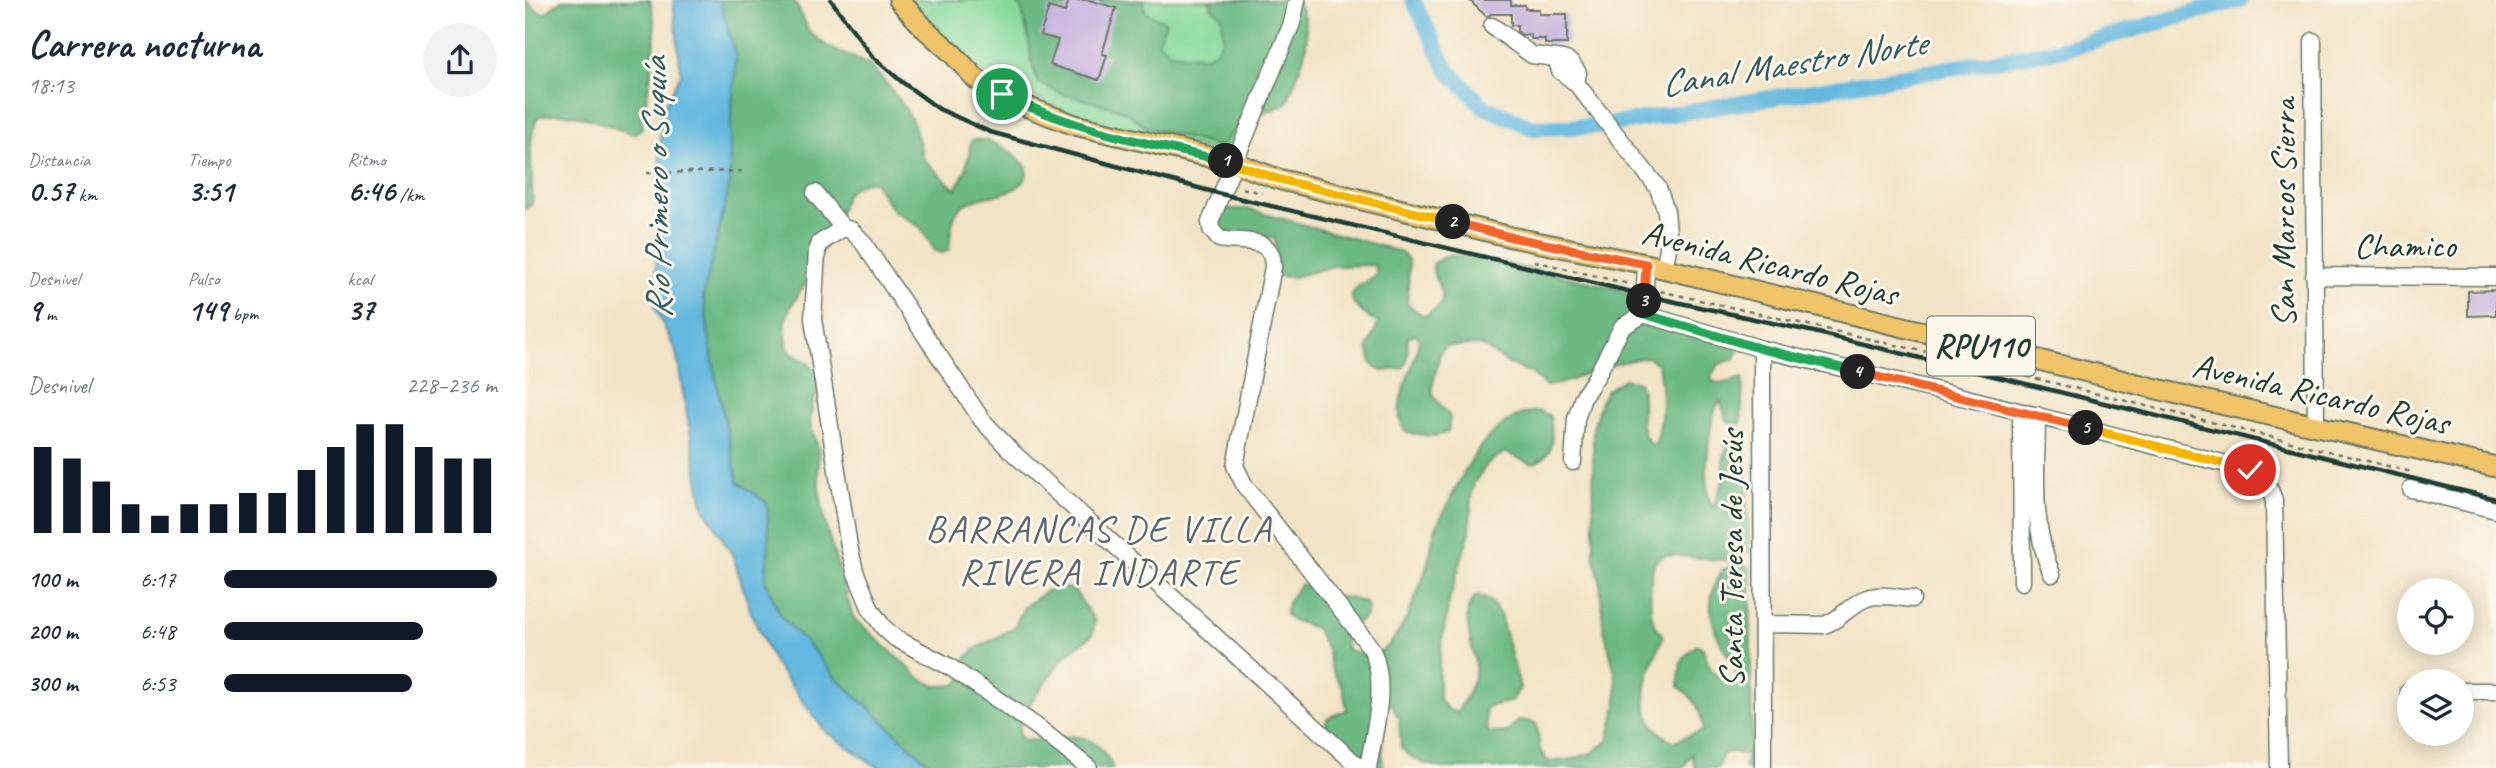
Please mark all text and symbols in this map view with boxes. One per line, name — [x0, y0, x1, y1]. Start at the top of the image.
water label: Canal Maestro Norte — [1657, 18, 1935, 107]
text: Carrera nocturna — [28, 21, 261, 68]
button: share — [423, 23, 497, 97]
water label: Río Primero o Suquía — [630, 54, 682, 319]
pin — [972, 64, 1032, 124]
text: 18:13 — [28, 71, 74, 100]
icon: arrive — [983, 75, 1021, 113]
street label: San Marcos Sierra — [2261, 96, 2306, 328]
pin: 1 — [1209, 144, 1243, 178]
text: Distancia — [28, 148, 90, 172]
text: Tiempo — [188, 148, 231, 172]
text: Ritmo — [347, 148, 386, 172]
text: 1 — [1221, 148, 1230, 172]
text: 0.57 — [28, 172, 74, 210]
text: 3:51 — [188, 172, 234, 210]
text: 6:46 — [347, 172, 395, 210]
text: km — [74, 183, 97, 207]
text: /km — [395, 183, 424, 207]
pin: 2 — [1436, 204, 1471, 240]
text: 2 — [1448, 209, 1457, 233]
street label: Avenida Ricardo Rojas — [1637, 209, 1905, 317]
street label: Chamico — [2354, 223, 2457, 268]
text: Desnivel — [28, 267, 80, 291]
text: Pulso — [188, 267, 220, 291]
text: kcal — [347, 267, 372, 291]
pin: 3 — [1627, 284, 1661, 318]
text: 3 — [1639, 288, 1648, 312]
text: 9 — [28, 291, 41, 329]
text: 149 — [188, 291, 228, 329]
text: 37 — [347, 291, 374, 329]
text: m — [41, 302, 56, 326]
text: bpm — [228, 302, 258, 326]
road number: RPU110 — [1927, 316, 2035, 376]
street label: Avenida Ricardo Rojas — [2188, 343, 2457, 446]
pin: 4 — [1841, 354, 1875, 390]
text: 4 — [1853, 359, 1862, 383]
text: Desnivel — [28, 371, 90, 400]
text: 228–236 m — [406, 371, 497, 400]
pin: 5 — [2069, 410, 2103, 446]
text: 5 — [2081, 415, 2090, 439]
street label: Santa Teresa de Jesús — [1709, 427, 1754, 688]
pin — [2220, 440, 2280, 500]
icon: check — [2231, 451, 2269, 489]
district label: BARRANCAS DE VILLA RIVERA INDARTE — [926, 505, 1272, 595]
text: 100 m — [28, 565, 78, 594]
text: 6:17 — [140, 565, 176, 594]
map controls — [2397, 578, 2474, 746]
button: locate — [2397, 578, 2474, 655]
text: 200 m — [28, 617, 78, 646]
text: 6:48 — [140, 617, 176, 646]
text: 300 m — [28, 669, 78, 698]
text: 6:53 — [140, 669, 176, 698]
button: layers — [2397, 669, 2474, 746]

